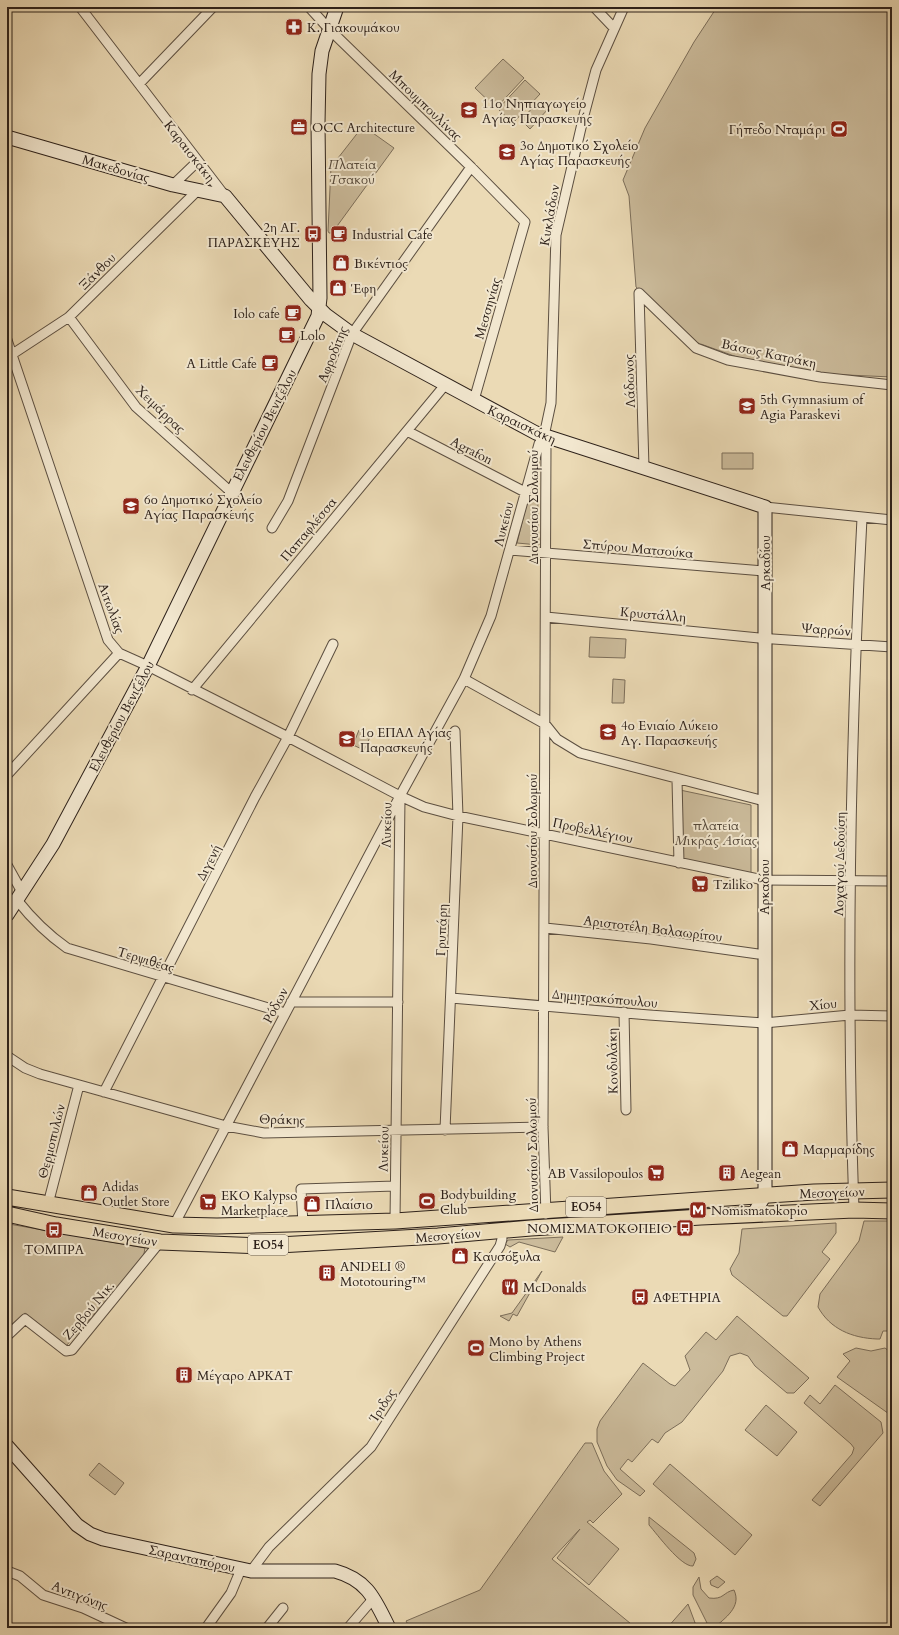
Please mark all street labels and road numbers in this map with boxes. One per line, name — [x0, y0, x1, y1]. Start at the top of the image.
street label: Μπουμπουλίνας — [385, 66, 466, 146]
street label: Καραισκάκη — [159, 117, 219, 186]
street label: Μακεδονίας — [80, 151, 152, 187]
street label: Κυκλάδων — [536, 183, 564, 247]
street label: Ξάνθου — [75, 249, 120, 294]
street label: Μεσσηνίας — [471, 275, 506, 341]
street label: Αφροδίτης — [313, 323, 353, 385]
street label: Βάσως Κατράκη — [720, 335, 818, 373]
street label: Λάδωνος — [620, 353, 640, 408]
street label: Ελευθερίου Βενιζέλου — [229, 366, 301, 485]
street label: Χειμάρρας — [132, 382, 189, 438]
street label: Καραισκάκη — [484, 401, 559, 449]
street label: Agrafon — [447, 433, 496, 469]
street label: Διονυσίου Σολωμού — [525, 449, 543, 564]
street label: Παπαφλέσσα — [277, 494, 341, 566]
street label: Λυκείου — [490, 500, 518, 549]
street label: Σπύρου Ματσούκα — [582, 535, 694, 563]
street label: Αρκαδίου — [757, 535, 775, 591]
street label: Αιτωλίας — [94, 580, 129, 637]
street label: Κρυστάλλη — [619, 603, 687, 627]
street label: Ψαρρών — [801, 619, 851, 641]
street label: Ελευθερίου Βενιζέλου — [85, 657, 159, 775]
street label: Διονυσίου Σολωμού — [524, 773, 542, 888]
street label: Λυκείου — [378, 802, 396, 848]
street label: Λοχαγού Δεδούση — [830, 811, 850, 916]
street label: Προβελλέγιου — [551, 814, 635, 848]
street label: Διγενή — [192, 841, 226, 884]
street label: Αρκαδίου — [756, 859, 774, 915]
street label: Γρυπάρη — [432, 903, 452, 956]
street label: Αριστοτέλη Βαλαωρίτου — [582, 912, 724, 946]
street label: Τερψιθέας — [115, 943, 177, 977]
street label: Ρόδων — [259, 984, 293, 1027]
street label: Δημητρακόπουλου — [551, 985, 659, 1013]
street label: Χίου — [808, 995, 838, 1015]
street label: Κονδυλάκη — [603, 1028, 623, 1094]
street label: Διονυσίου Σολωμού — [523, 1097, 543, 1212]
street label: Θερμοπυλών — [34, 1102, 70, 1180]
street label: Θράκης — [259, 1110, 306, 1130]
street label: Λυκείου — [375, 1126, 393, 1172]
street label: Μεσογείων — [799, 1183, 865, 1203]
road number: ΕΟ54 — [566, 1197, 606, 1217]
street label: Μεσογείων — [91, 1223, 159, 1251]
street label: Μεσογείων — [415, 1224, 481, 1248]
road number: ΕΟ54 — [248, 1235, 288, 1255]
street label: Ζερβού Νικ. — [59, 1277, 119, 1344]
street label: Ίριδος — [365, 1385, 401, 1427]
street label: Σαρανταπόρου — [147, 1541, 237, 1577]
street label: Αντιγόνης — [49, 1577, 111, 1615]

